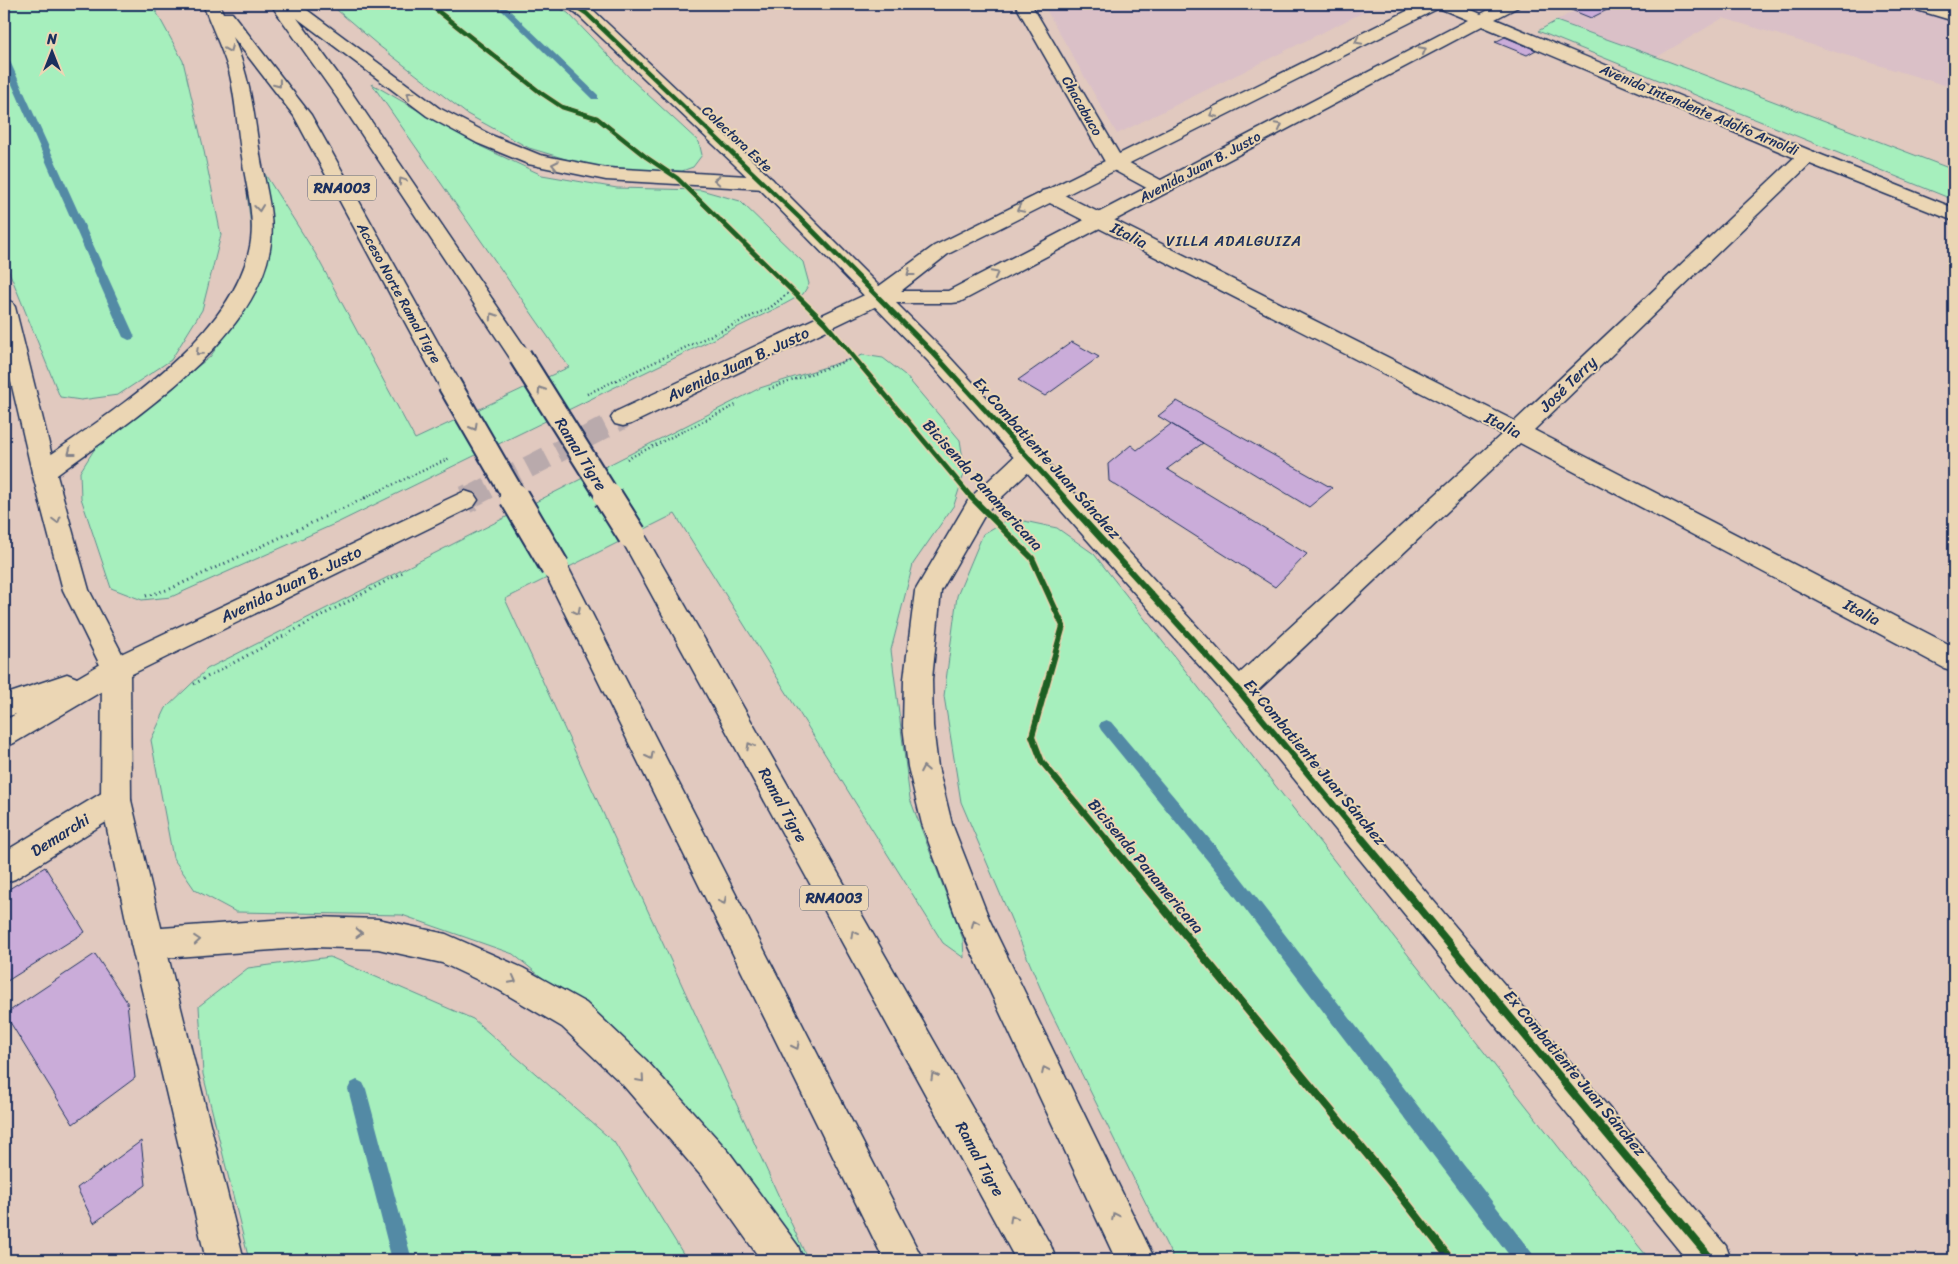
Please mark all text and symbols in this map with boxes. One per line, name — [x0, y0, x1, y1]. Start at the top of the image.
text: N — [46, 27, 57, 52]
north arrow — [28, 28, 78, 78]
one-way arrow — [1354, 35, 1363, 45]
one-way arrow — [222, 44, 233, 53]
one-way arrow — [1417, 46, 1426, 56]
street label: Avenida Intendente Adolfo Arnoldi — [1595, 56, 1803, 164]
street label: Chacabuco — [1055, 71, 1109, 141]
one-way arrow — [272, 78, 280, 87]
one-way arrow — [407, 92, 416, 100]
street label: Colectora Este — [696, 99, 778, 179]
one-way arrow — [1209, 108, 1218, 118]
one-way arrow — [1274, 122, 1283, 132]
street label: Avenida Juan B. Justo — [1134, 124, 1266, 210]
one-way arrow — [551, 160, 560, 171]
one-way arrow — [713, 174, 721, 185]
road number: RNA003 — [308, 176, 376, 200]
one-way arrow — [399, 177, 408, 187]
one-way arrow — [1016, 203, 1025, 213]
one-way arrow — [253, 204, 264, 212]
street label: Italia — [1104, 213, 1153, 257]
street label: Acceso Norte Ramal Tigre — [349, 217, 448, 368]
district label: VILLA ADALGUIZA — [1166, 228, 1302, 254]
one-way arrow — [907, 268, 916, 276]
one-way arrow — [990, 270, 999, 280]
one-way arrow — [490, 312, 499, 322]
street label: Avenida Juan B. Justo — [661, 318, 814, 410]
one-way arrow — [195, 346, 204, 355]
street label: José Terry — [1531, 348, 1604, 420]
street label: Ex Combatiente Juan Sánchez — [966, 370, 1129, 546]
one-way arrow — [538, 387, 548, 396]
street label: Italia — [1478, 403, 1527, 447]
street label: Ramal Tigre — [547, 411, 615, 497]
street label: Bicisenda Panamericana — [915, 412, 1051, 558]
one-way arrow — [467, 421, 477, 430]
one-way arrow — [67, 446, 77, 455]
one-way arrow — [51, 515, 61, 523]
street label: Avenida Juan B. Justo — [214, 537, 367, 631]
street label: Italia — [1837, 590, 1886, 634]
one-way arrow — [571, 606, 581, 615]
street label: Ex Combatiente Juan Sánchez — [1236, 672, 1394, 852]
one-way arrow — [746, 742, 756, 751]
one-way arrow — [644, 751, 654, 760]
street label: Ramal Tigre — [750, 762, 816, 848]
one-way arrow — [919, 765, 930, 774]
street label: Bicisenda Panamericana — [1080, 792, 1212, 940]
street label: Demarchi — [25, 805, 96, 865]
road number: RNA003 — [800, 886, 868, 910]
one-way arrow — [717, 896, 727, 905]
one-way arrow — [970, 919, 981, 928]
one-way arrow — [356, 928, 364, 939]
one-way arrow — [851, 930, 861, 939]
one-way arrow — [193, 934, 201, 945]
one-way arrow — [508, 974, 517, 984]
street label: Ex Combatiente Juan Sánchez — [1496, 983, 1654, 1163]
one-way arrow — [790, 1041, 800, 1050]
one-way arrow — [1040, 1066, 1051, 1075]
one-way arrow — [930, 1072, 940, 1081]
one-way arrow — [635, 1074, 644, 1083]
street label: Ramal Tigre — [947, 1116, 1013, 1202]
one-way arrow — [1111, 1212, 1121, 1221]
one-way arrow — [1009, 1214, 1019, 1223]

